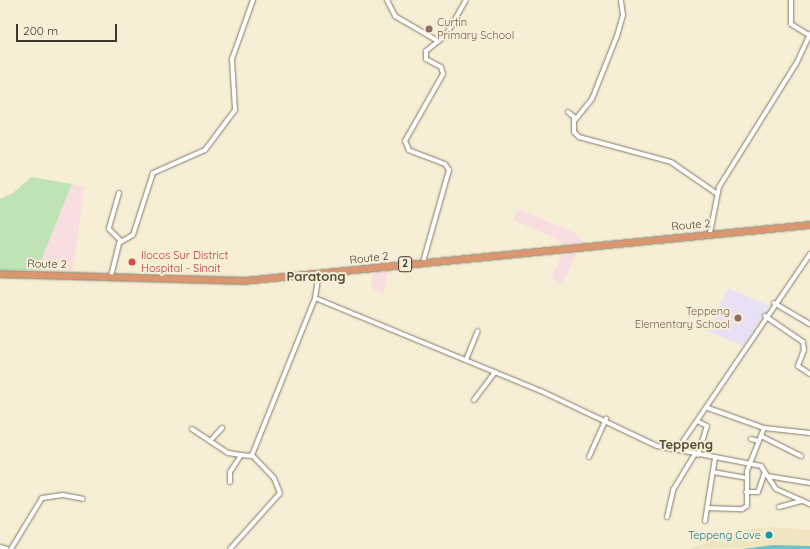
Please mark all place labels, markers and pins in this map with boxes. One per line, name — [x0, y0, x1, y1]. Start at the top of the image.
place label: Curtin Primary School — [437, 16, 514, 42]
marker: Curtin Primary School — [424, 24, 434, 34]
place label: Ilocos Sur District Hospital - Sinait — [141, 249, 228, 275]
marker: Ilocos Sur District Hospital - Sinait — [126, 256, 138, 268]
place label: Teppeng Elementary School — [635, 305, 730, 331]
marker: Teppeng Elementary School — [733, 313, 743, 323]
place label: Teppeng Cove — [688, 528, 761, 542]
marker: Teppeng Cove — [764, 530, 774, 540]

